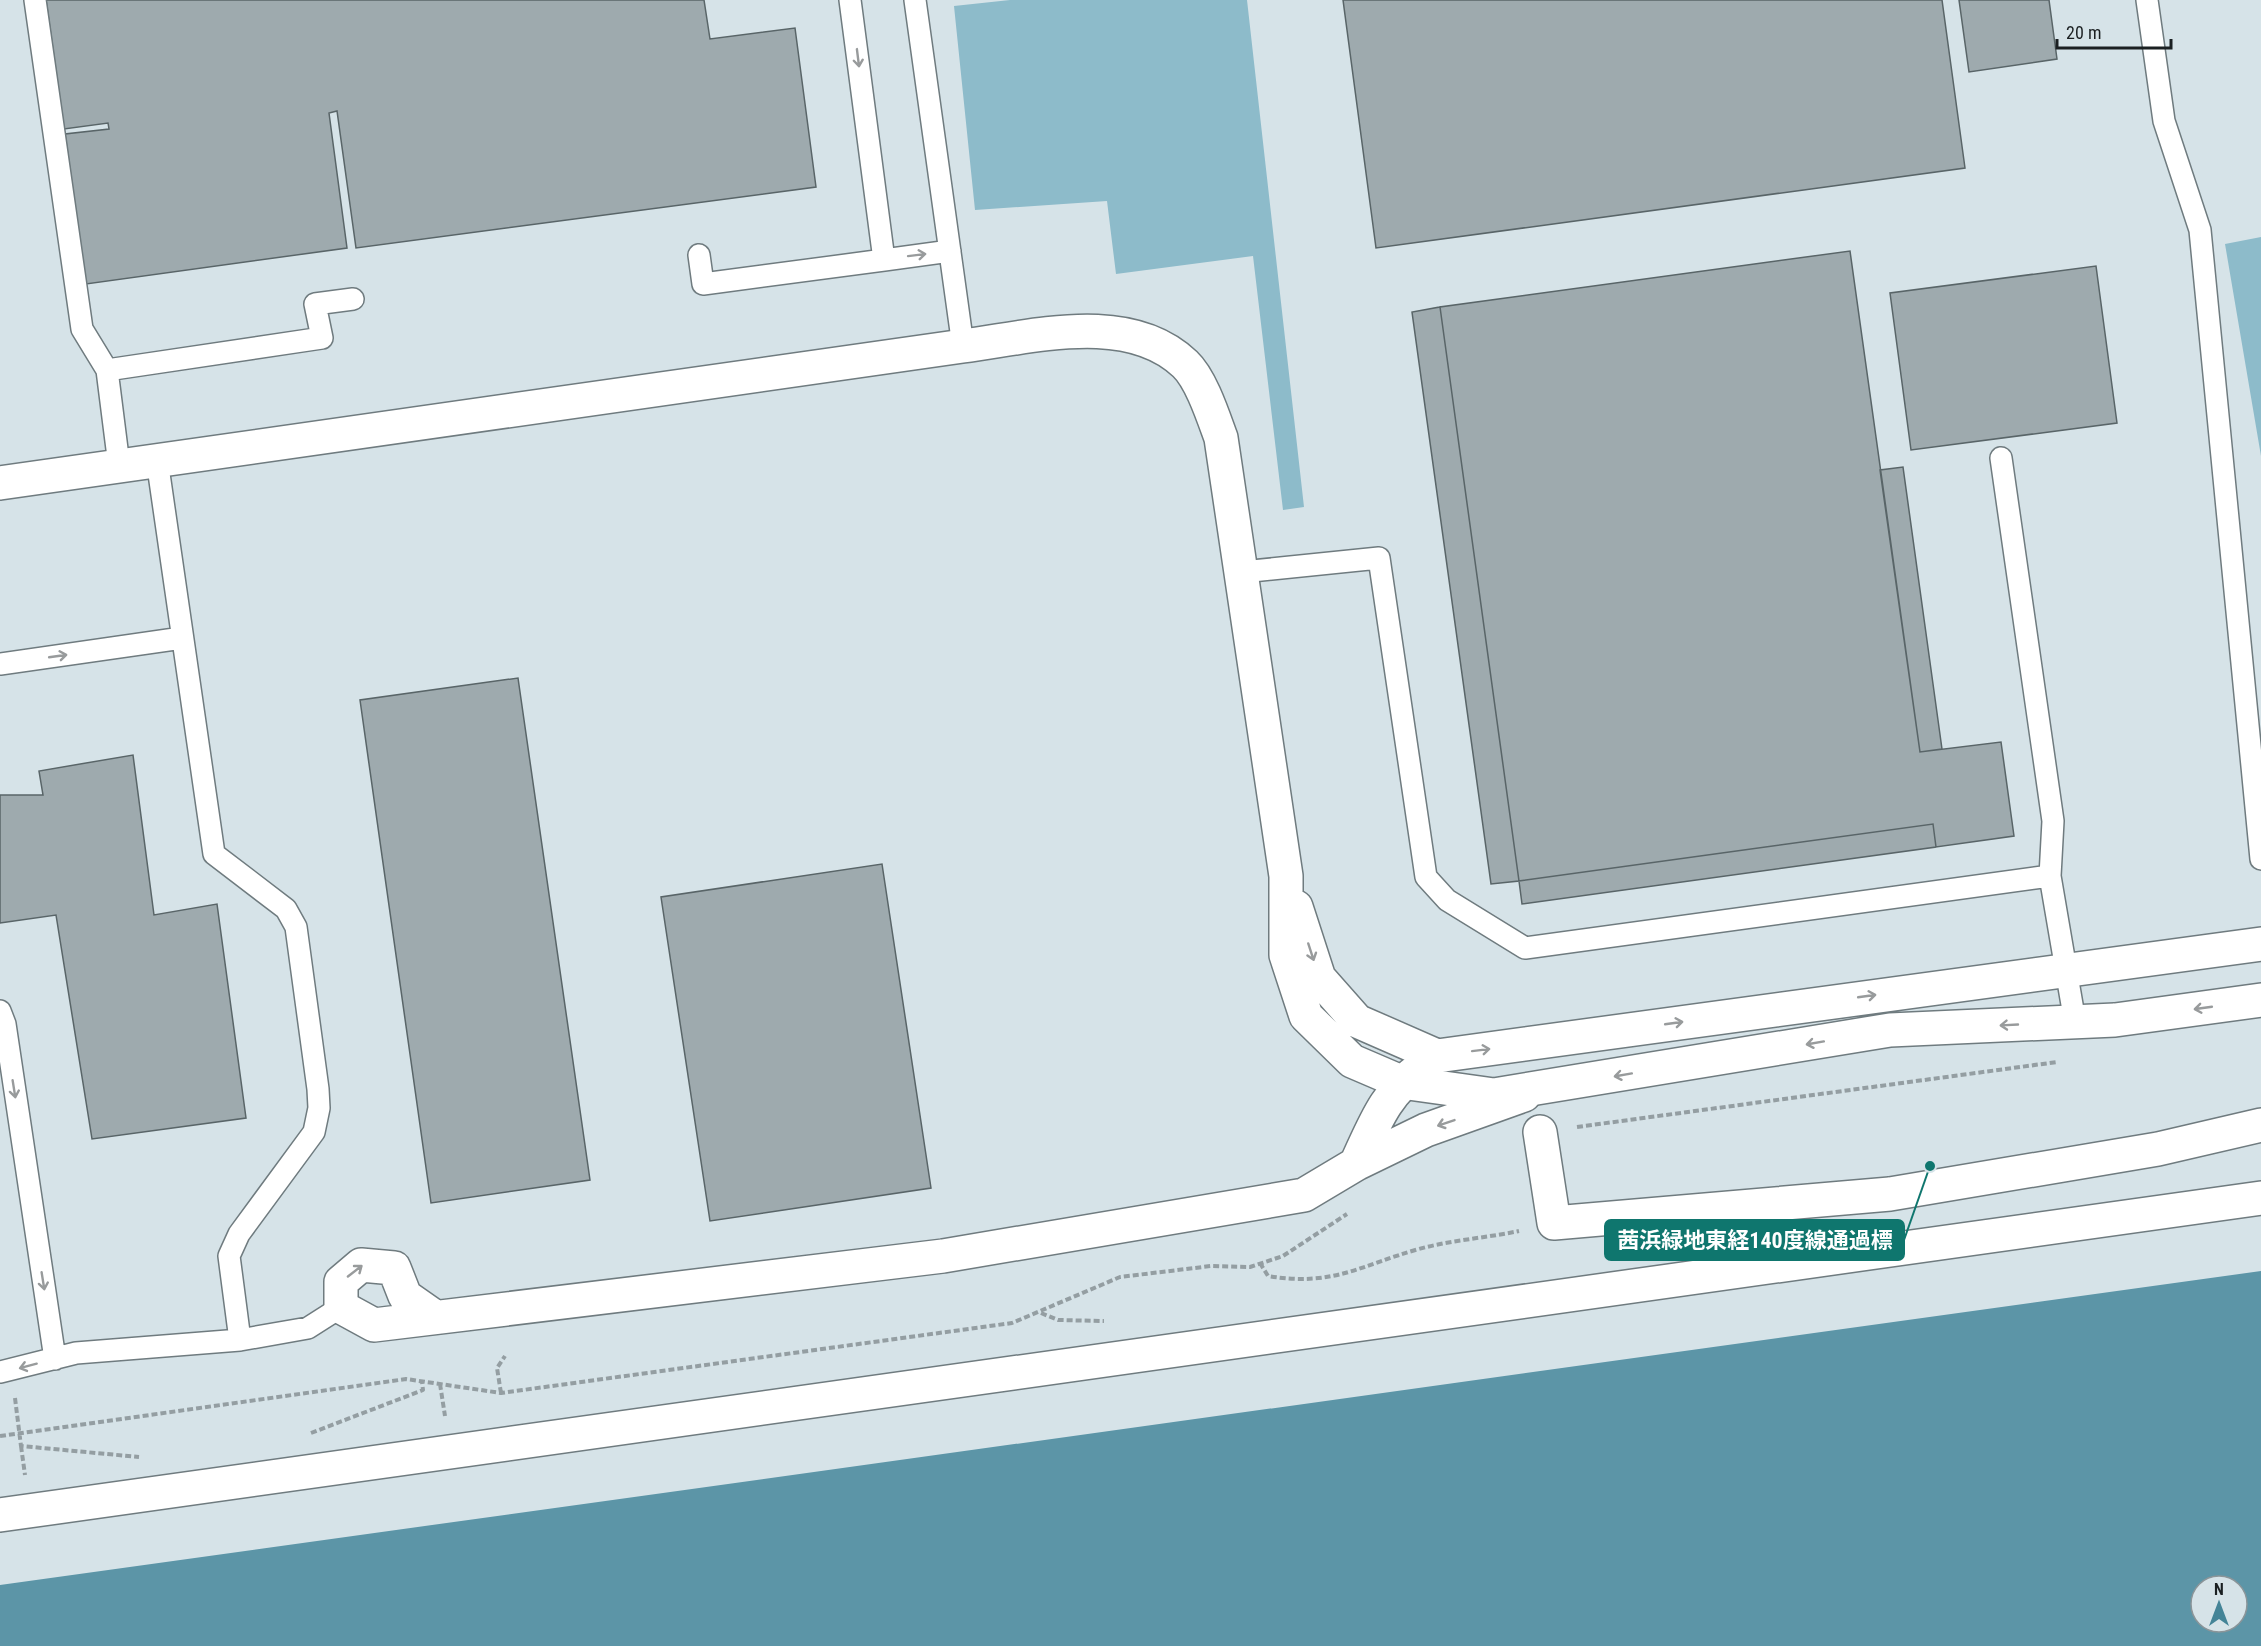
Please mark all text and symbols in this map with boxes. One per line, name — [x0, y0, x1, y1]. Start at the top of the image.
scale bar — [2057, 12, 2171, 50]
text: 20 m — [2066, 22, 2101, 43]
one-way arrow — [852, 48, 863, 67]
one-way arrow — [907, 250, 927, 261]
one-way arrow — [48, 650, 67, 661]
one-way arrow — [1306, 942, 1317, 961]
one-way arrow — [1857, 991, 1877, 1002]
one-way arrow — [2194, 1003, 2213, 1014]
one-way arrow — [1664, 1018, 1684, 1029]
one-way arrow — [2000, 1019, 2019, 1031]
one-way arrow — [1806, 1038, 1826, 1049]
one-way arrow — [1471, 1044, 1491, 1055]
one-way arrow — [1614, 1070, 1633, 1081]
one-way arrow — [9, 1078, 20, 1098]
one-way arrow — [1438, 1118, 1456, 1129]
callout: 茜浜緑地東経140度線通過標 — [1605, 1220, 1904, 1260]
text: 茜浜緑地東経140度線通過標 — [1617, 1228, 1893, 1253]
one-way arrow — [347, 1265, 363, 1278]
one-way arrow — [38, 1271, 49, 1291]
one-way arrow — [18, 1361, 37, 1372]
north arrow — [2189, 1574, 2249, 1634]
text: N — [2214, 1580, 2224, 1599]

